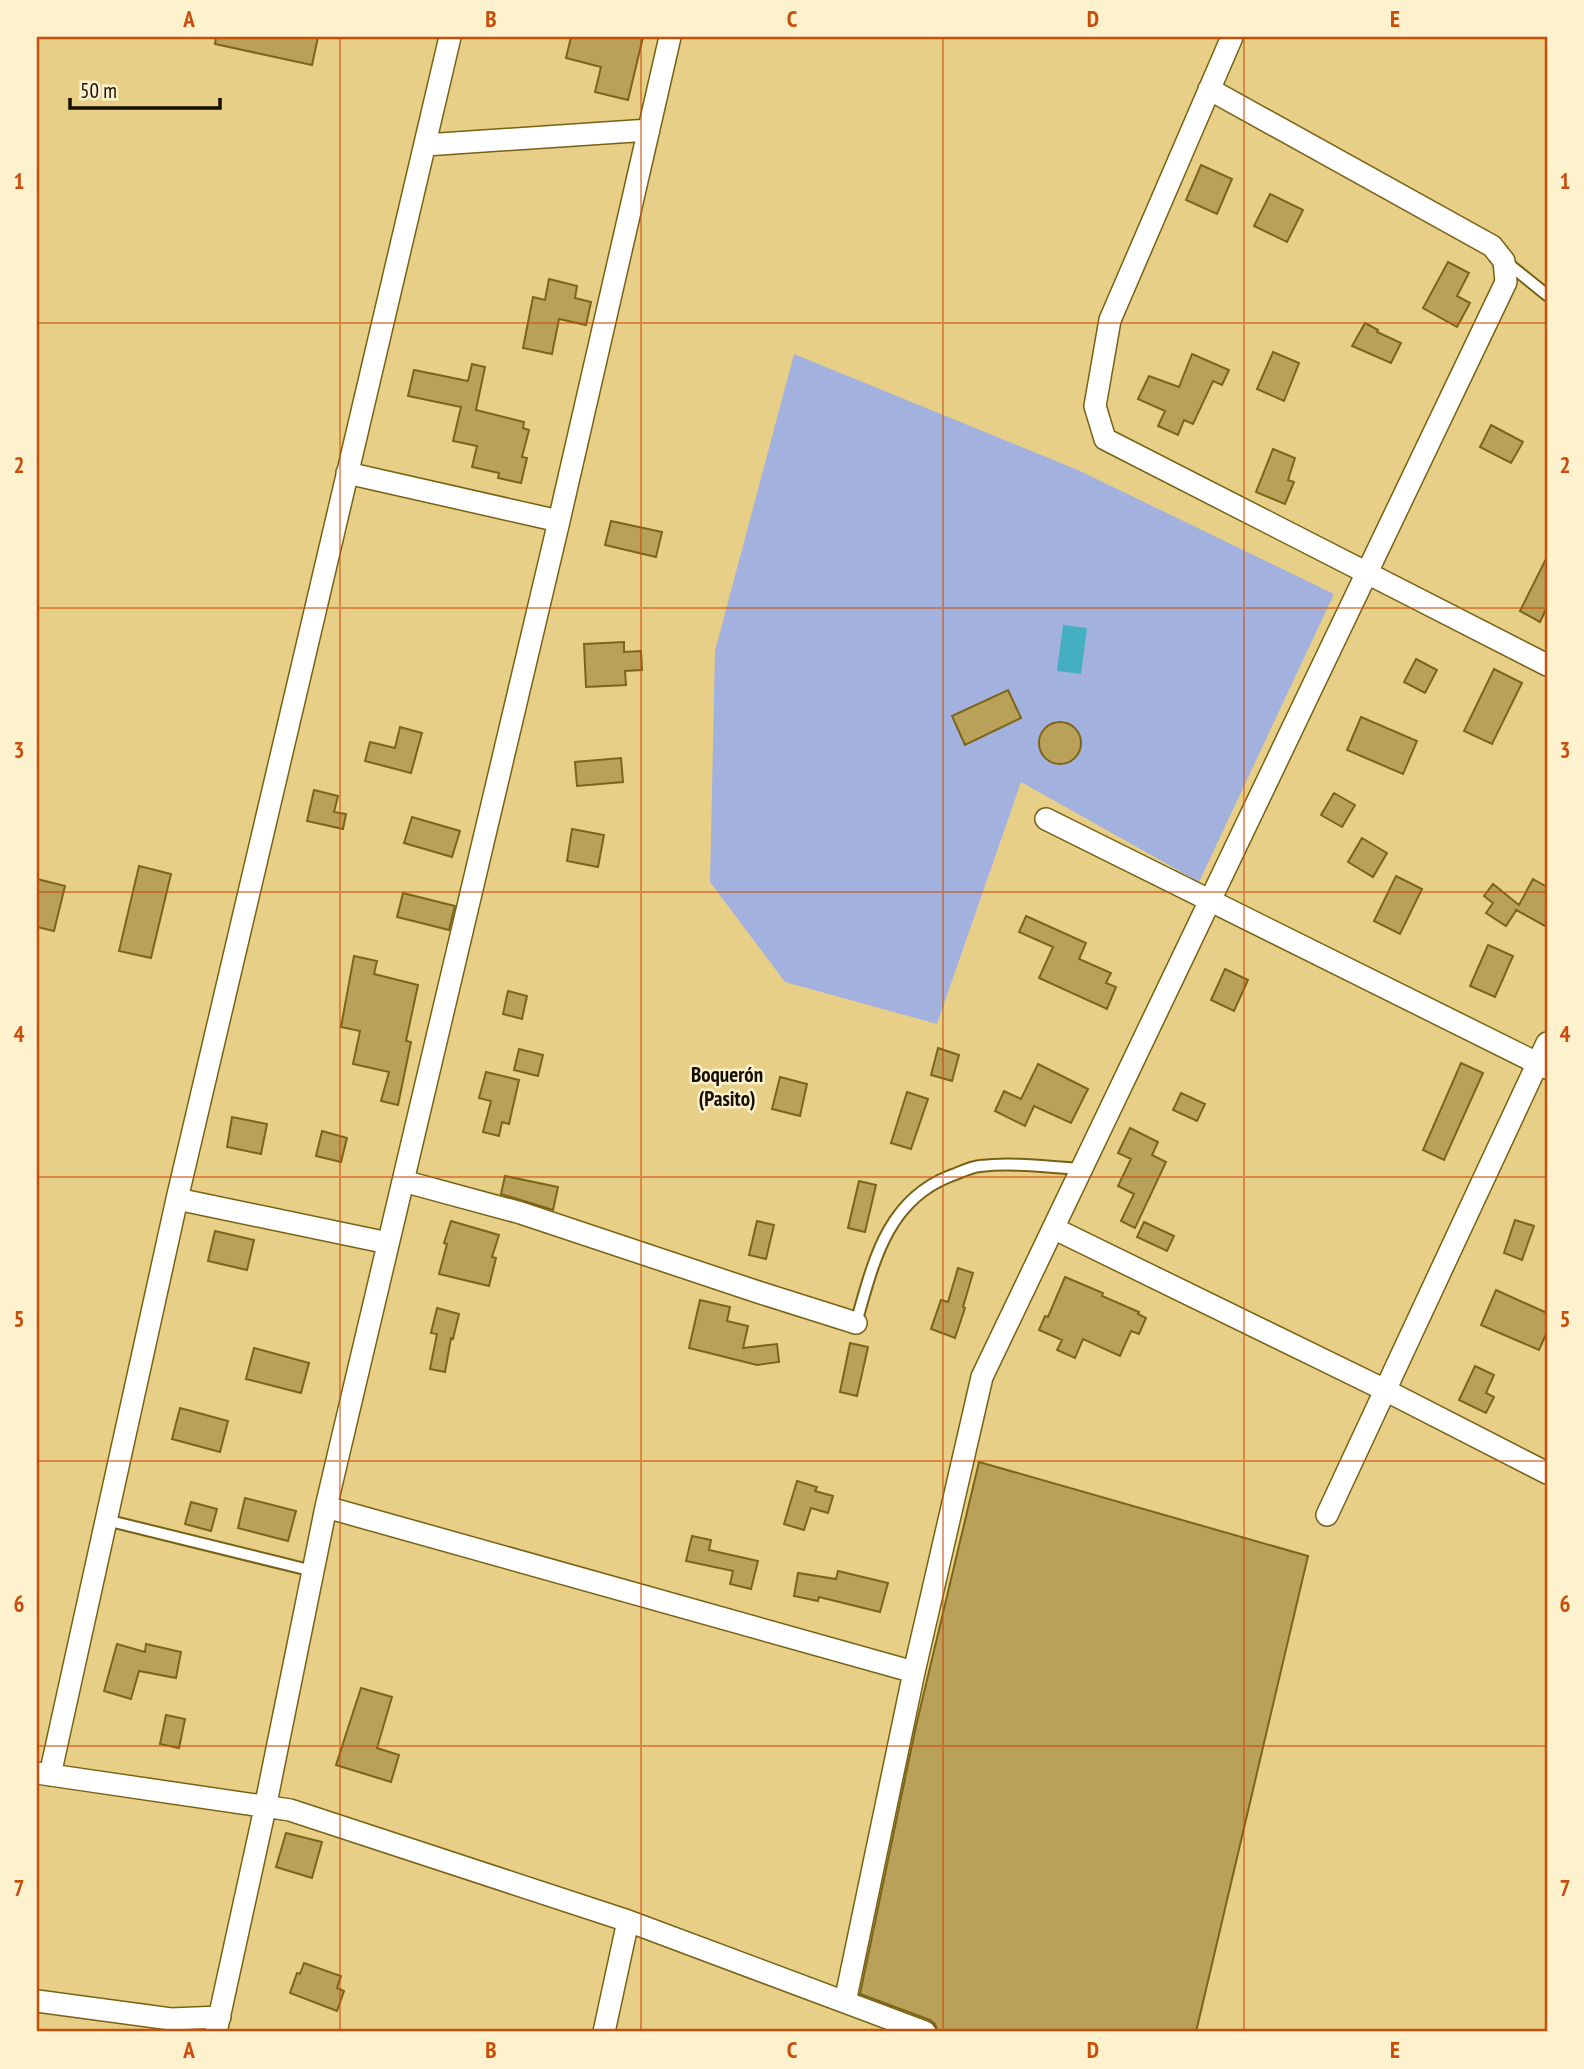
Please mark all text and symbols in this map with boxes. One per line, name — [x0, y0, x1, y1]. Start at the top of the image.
text: A — [182, 4, 195, 33]
text: B — [485, 4, 497, 33]
text: C — [787, 4, 798, 33]
text: D — [1087, 4, 1099, 33]
text: E — [1390, 4, 1400, 33]
scale bar — [70, 66, 220, 110]
text: 50 m — [80, 77, 117, 104]
text: 1 — [14, 166, 25, 195]
text: 1 — [1560, 166, 1571, 195]
text: 2 — [14, 450, 25, 479]
text: 2 — [1560, 450, 1571, 479]
text: 3 — [14, 735, 25, 764]
text: 3 — [1560, 735, 1571, 764]
text: 4 — [14, 1019, 25, 1048]
text: 4 — [1560, 1019, 1571, 1048]
district label: Boquerón (Pasito) — [691, 1061, 763, 1112]
text: 5 — [14, 1304, 25, 1333]
text: 5 — [1560, 1304, 1571, 1333]
text: 6 — [14, 1589, 25, 1618]
text: 6 — [1560, 1589, 1571, 1618]
text: 7 — [14, 1873, 25, 1902]
text: 7 — [1560, 1873, 1571, 1902]
text: A — [182, 2035, 195, 2064]
text: B — [485, 2035, 497, 2064]
text: C — [787, 2035, 798, 2064]
text: D — [1087, 2035, 1099, 2064]
text: E — [1390, 2035, 1400, 2064]

